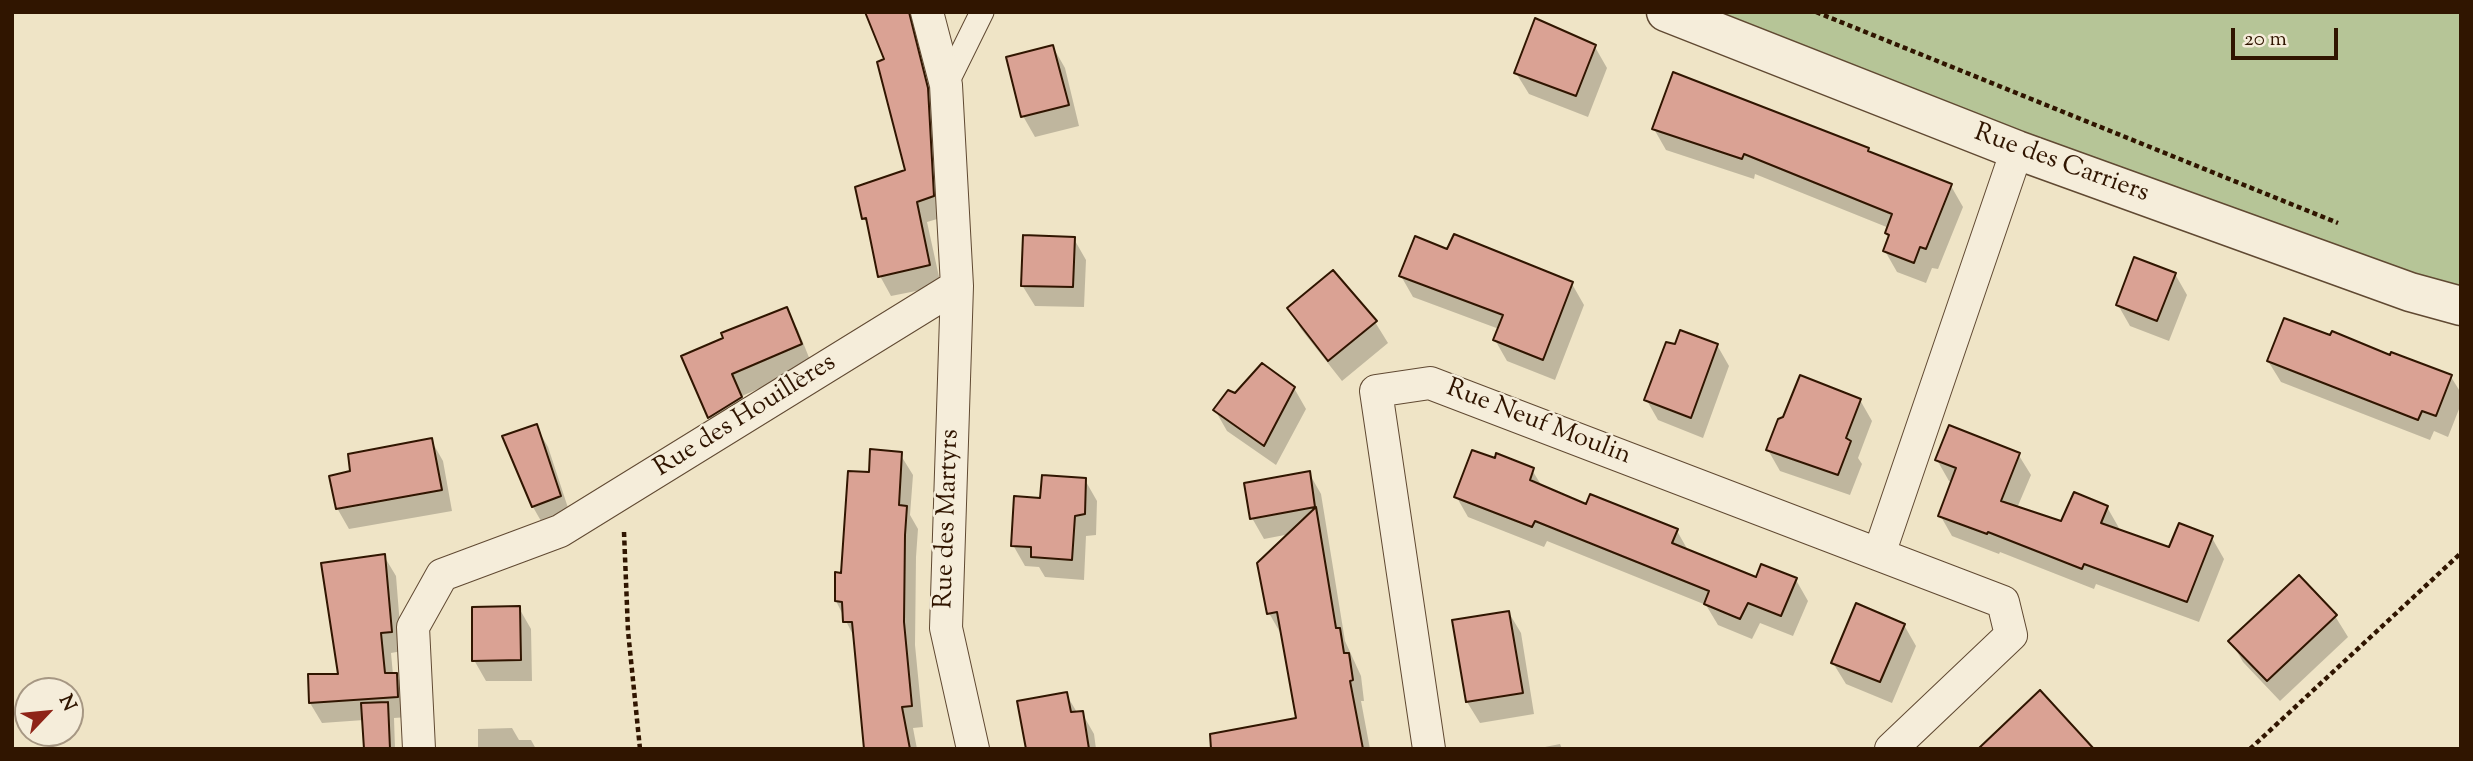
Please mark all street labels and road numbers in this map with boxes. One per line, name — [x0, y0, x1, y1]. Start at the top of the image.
street label: Rue des Carriers — [1969, 119, 2153, 211]
street label: Rue des Houillères — [649, 349, 843, 485]
street label: Rue Neuf Moulin — [1441, 374, 1635, 474]
street label: Rue des Martyrs — [930, 429, 968, 609]

